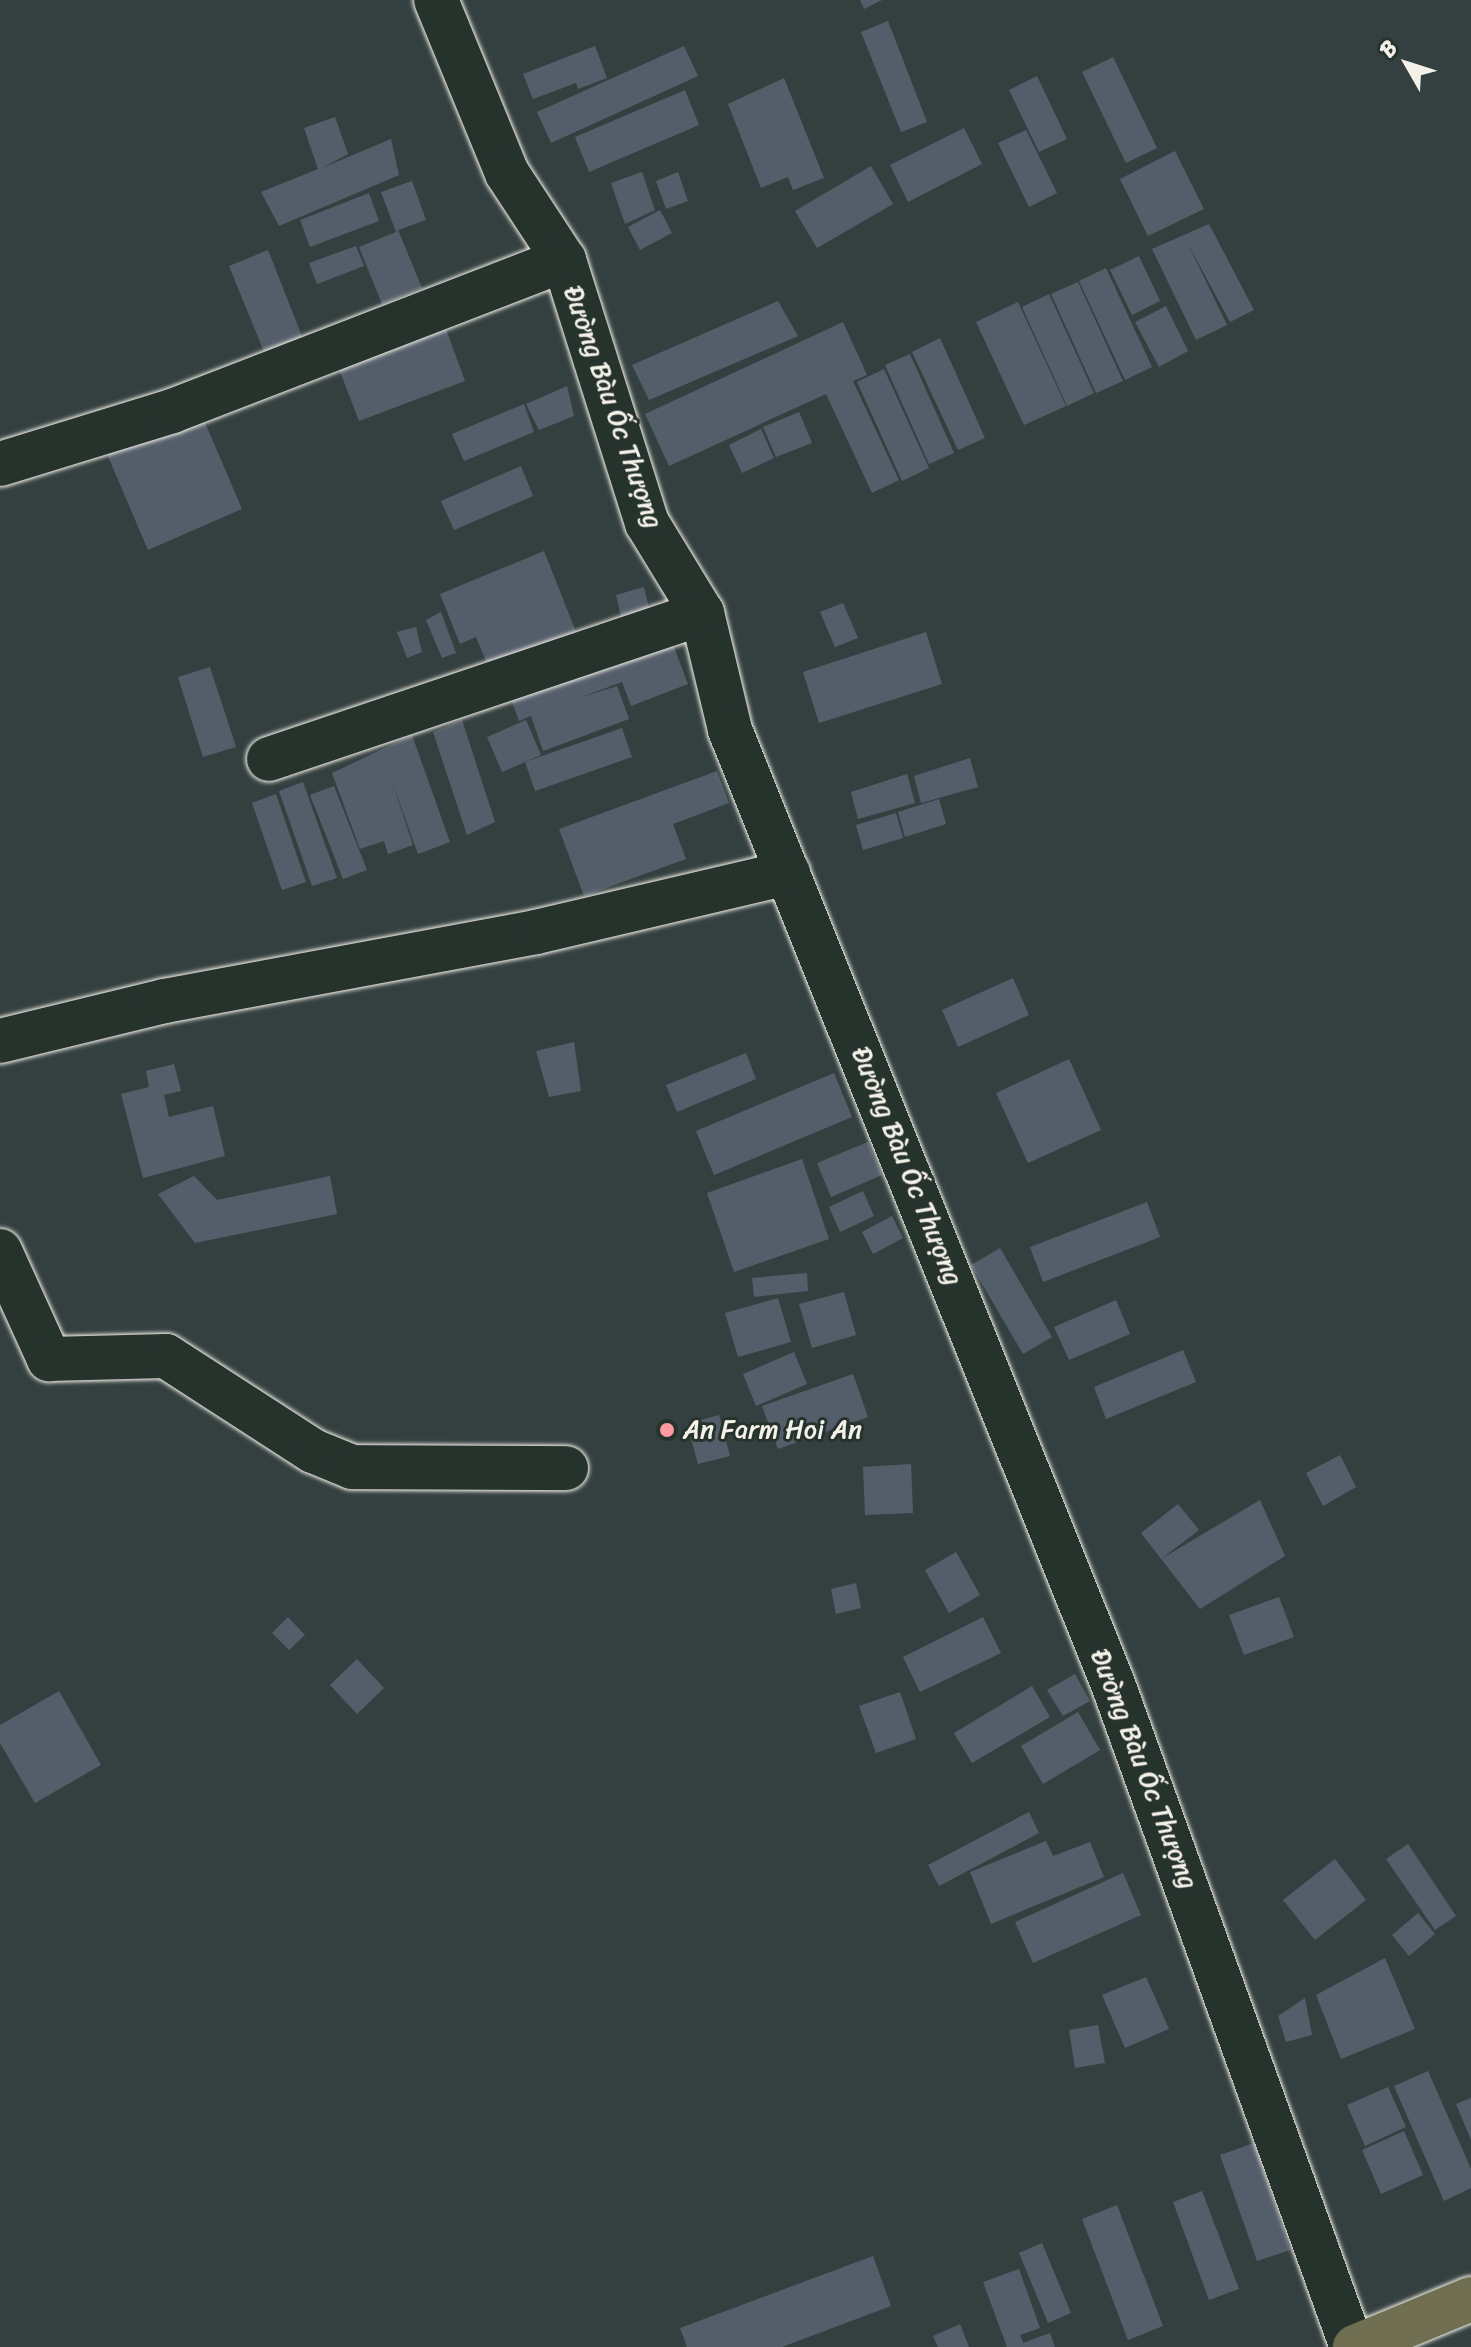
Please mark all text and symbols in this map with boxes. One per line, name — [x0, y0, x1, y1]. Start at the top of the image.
north arrow — [1367, 24, 1447, 104]
text: B — [1368, 31, 1407, 66]
street label: Đường Bàu Ốc Thượng — [557, 282, 669, 532]
street label: Đường Bàu Ốc Thượng — [845, 1042, 969, 1290]
place label: An Farm Hoi An — [683, 1414, 862, 1446]
marker: An Farm Hoi An — [658, 1421, 676, 1439]
street label: Đường Bàu Ốc Thượng — [1084, 1645, 1204, 1893]

